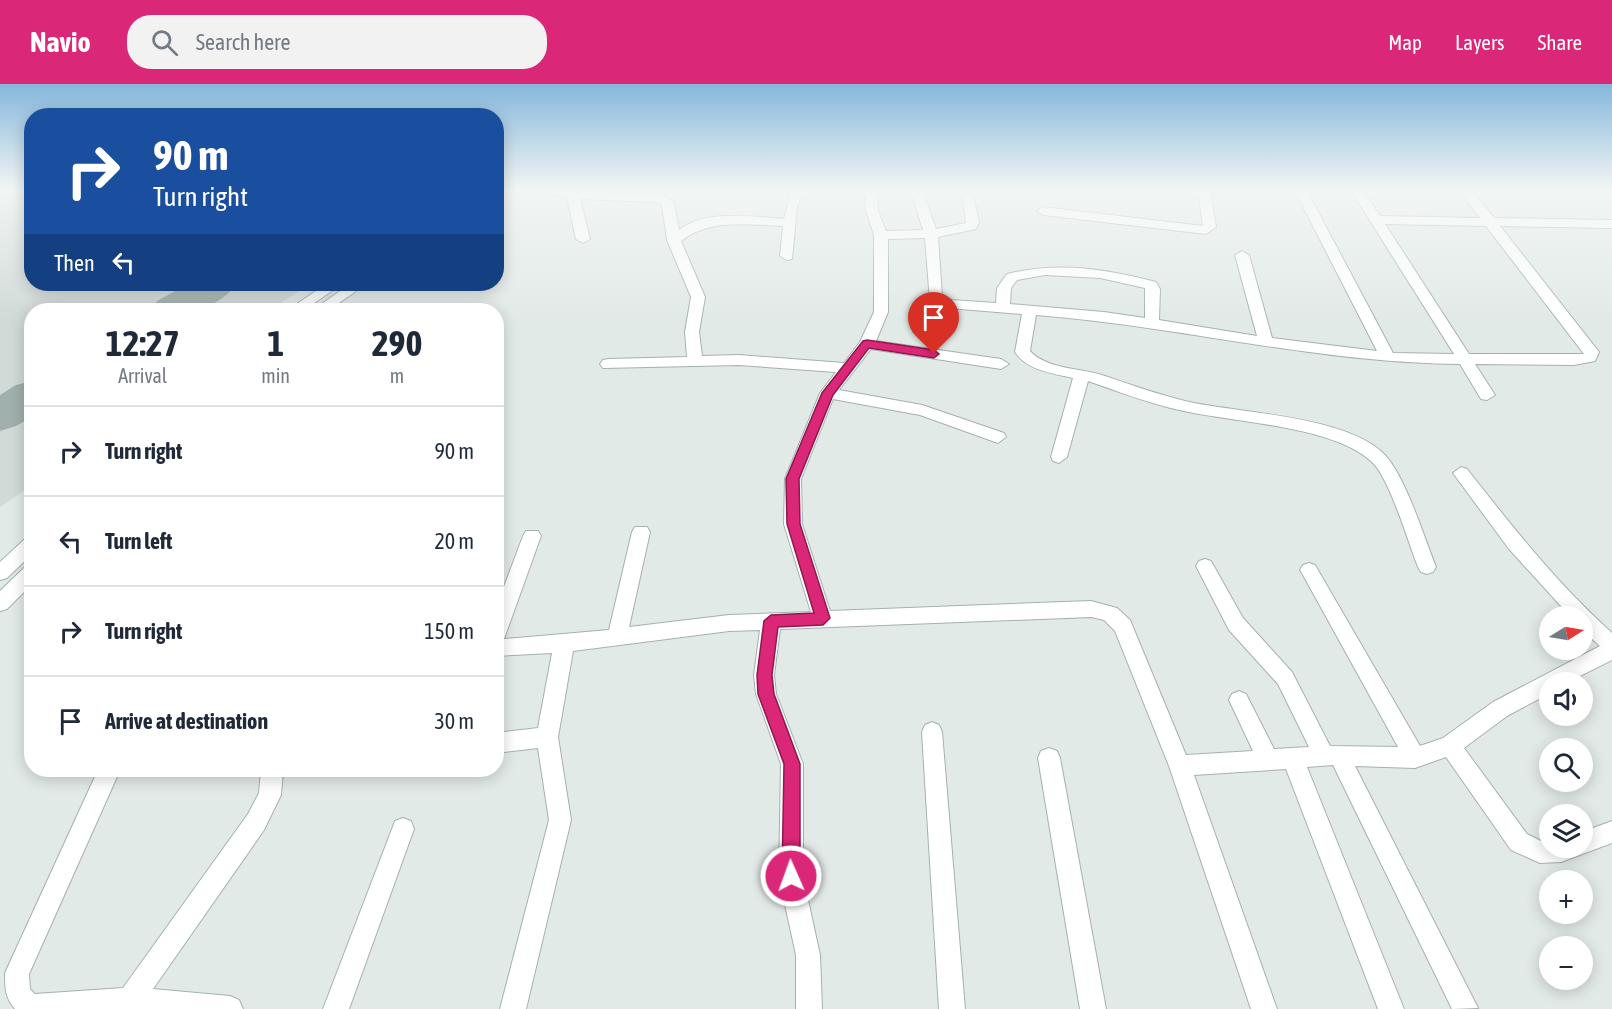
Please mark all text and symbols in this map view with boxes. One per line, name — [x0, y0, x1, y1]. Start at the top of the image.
search box — [127, 15, 547, 69]
text: Navio — [30, 26, 91, 58]
icon: search — [148, 26, 181, 59]
text: Search here — [196, 29, 291, 55]
text: Map — [1388, 30, 1422, 54]
text: Layers — [1455, 30, 1505, 54]
text: Share — [1538, 30, 1582, 54]
text: 90 m — [153, 131, 228, 179]
icon: right — [54, 132, 132, 210]
text: Turn right — [153, 181, 248, 212]
icon: left — [107, 246, 140, 279]
text: Then — [54, 250, 95, 276]
pin — [908, 292, 959, 354]
icon: arrive — [917, 301, 950, 334]
text: 12:27 — [106, 322, 180, 364]
text: 1 — [267, 322, 284, 364]
text: 290 — [372, 322, 422, 364]
text: Arrival — [118, 364, 167, 387]
text: min — [261, 364, 290, 387]
text: m — [390, 364, 404, 387]
icon: right — [54, 435, 87, 468]
text: Turn right — [105, 438, 182, 464]
text: 90 m — [434, 438, 474, 464]
icon: left — [54, 525, 87, 558]
text: Turn left — [105, 528, 172, 554]
text: 20 m — [434, 528, 474, 554]
north arrow — [1539, 606, 1593, 660]
map controls — [1539, 606, 1593, 990]
icon: right — [54, 615, 87, 648]
text: Turn right — [105, 618, 182, 644]
text: 150 m — [424, 618, 474, 644]
button: sound — [1539, 672, 1593, 726]
icon: arrive — [54, 705, 87, 738]
text: Arrive at destination — [105, 708, 268, 734]
text: 30 m — [434, 708, 474, 734]
button: search — [1539, 738, 1593, 792]
button: layers — [1539, 804, 1593, 858]
position arrow — [759, 844, 823, 908]
button: + — [1539, 870, 1593, 924]
button: − — [1539, 936, 1593, 990]

